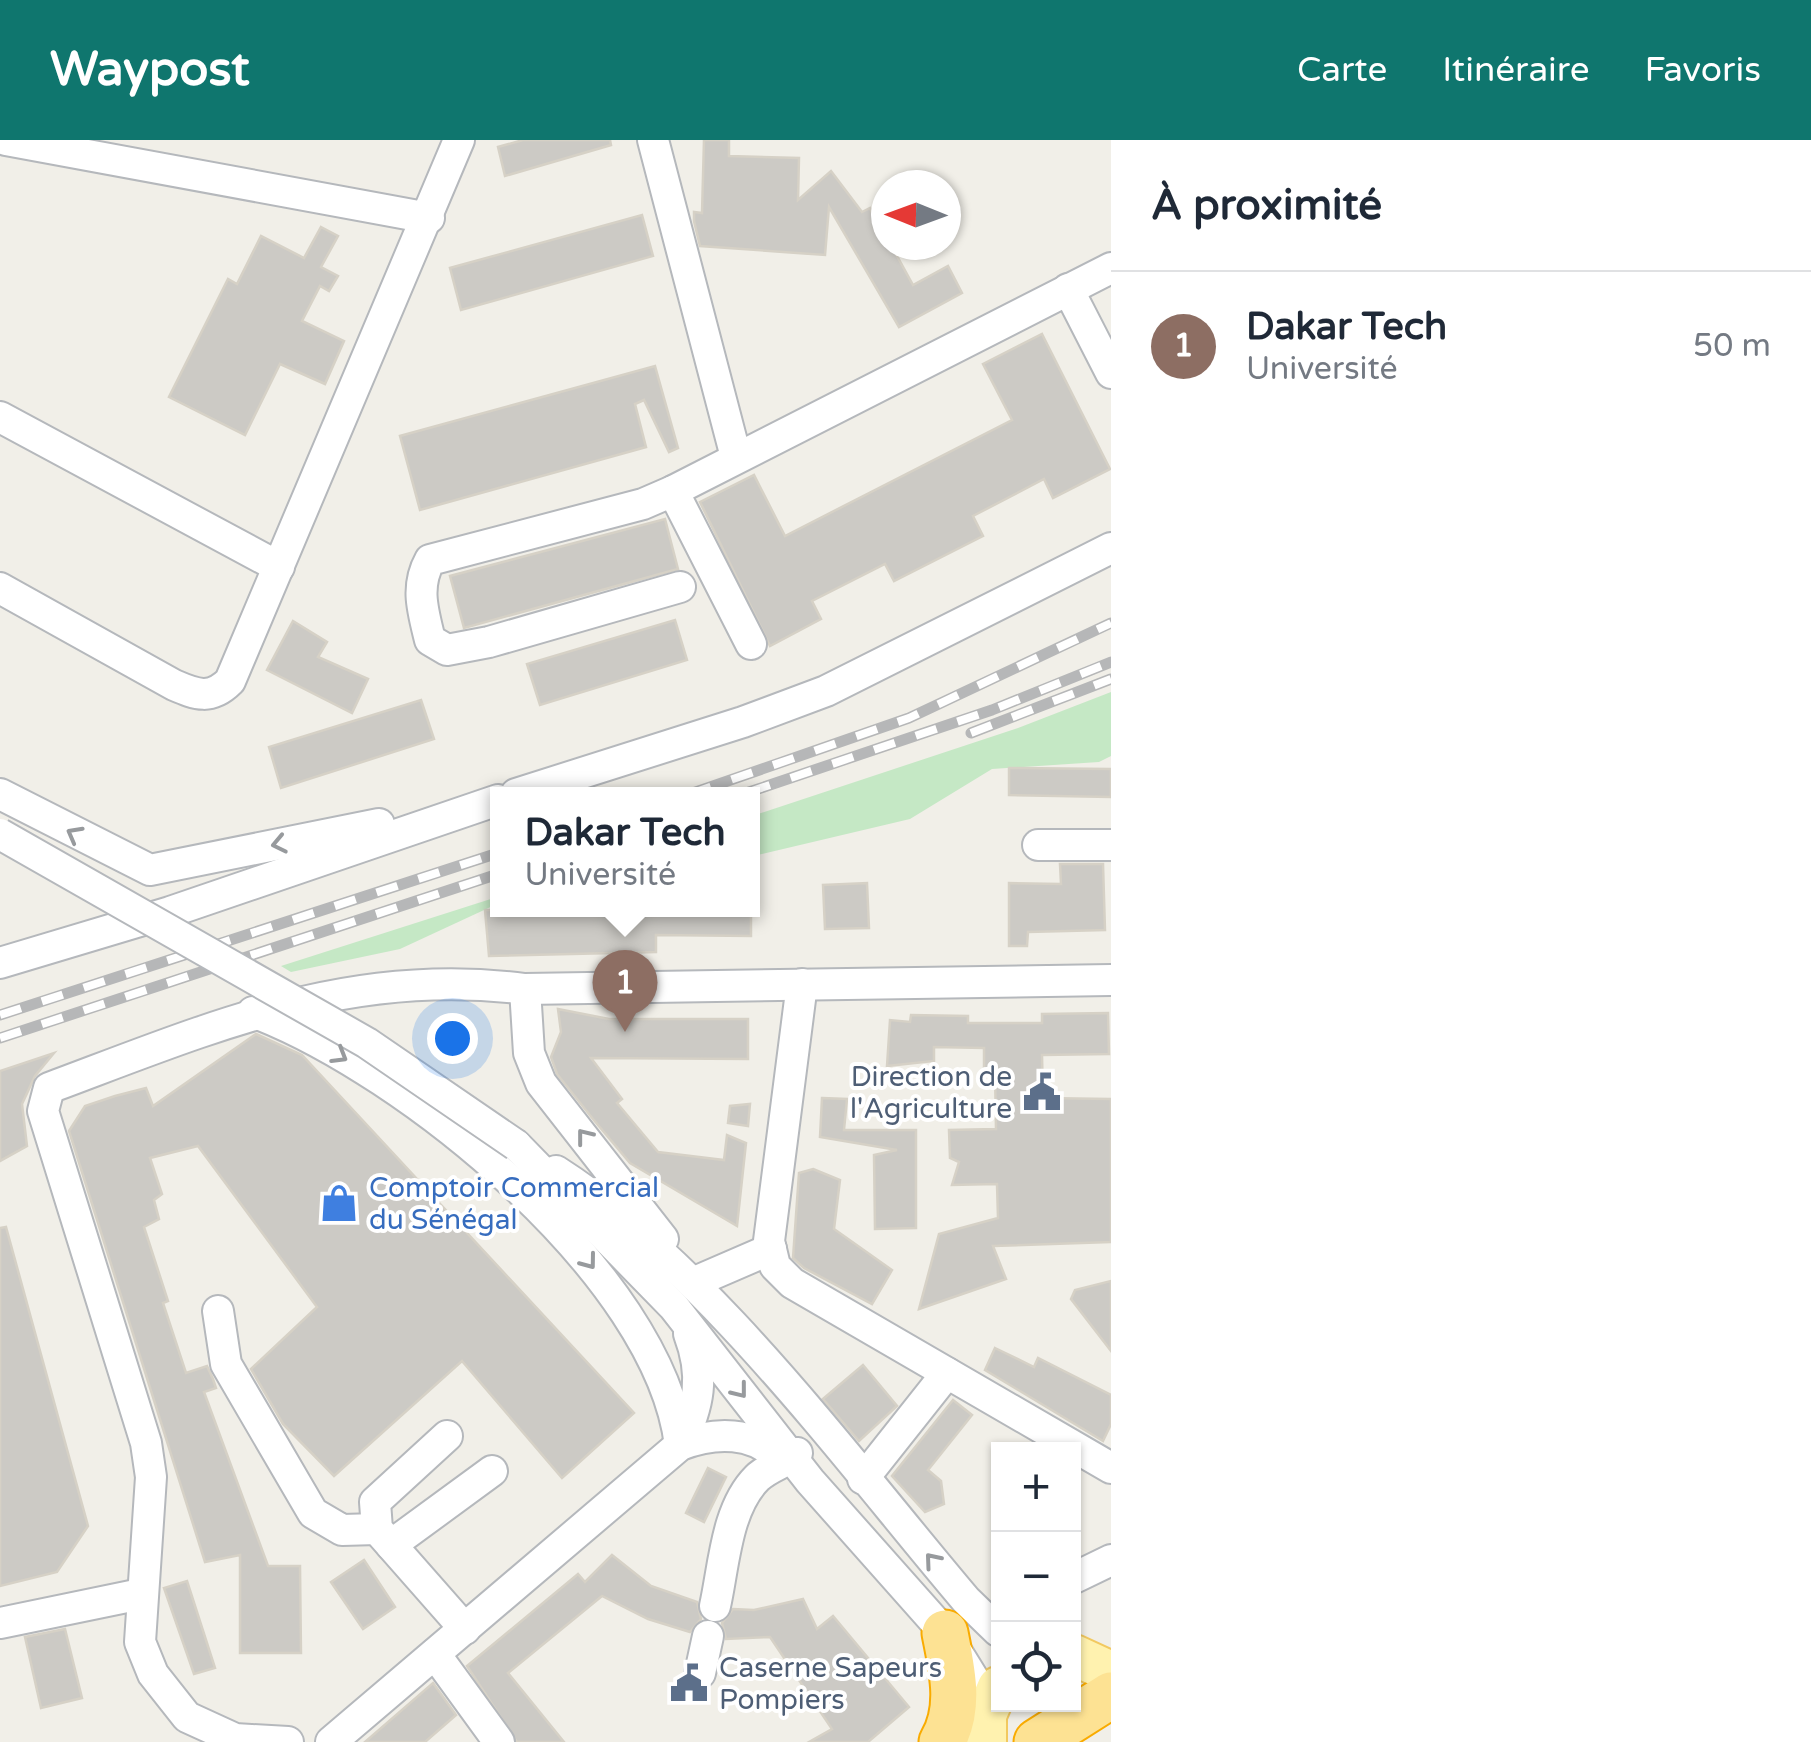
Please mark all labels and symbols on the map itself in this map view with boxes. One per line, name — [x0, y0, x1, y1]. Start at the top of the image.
north arrow — [871, 170, 961, 260]
one-way arrow — [66, 827, 84, 847]
one-way arrow — [271, 832, 288, 853]
pin: 1 — [592, 950, 658, 1032]
your location — [427, 1013, 478, 1064]
one-way arrow — [329, 1044, 347, 1063]
place label: Direction de l'Agriculture — [850, 1060, 1012, 1126]
public building icon: Direction de l'Agriculture — [1021, 1071, 1063, 1113]
one-way arrow — [578, 1130, 595, 1148]
place label: Comptoir Commercial du Sénégal — [369, 1171, 659, 1237]
shop icon: Comptoir Commercial du Sénégal — [318, 1182, 360, 1224]
one-way arrow — [577, 1251, 595, 1269]
one-way arrow — [728, 1380, 746, 1398]
one-way arrow — [926, 1554, 944, 1572]
place label: Caserne Sapeurs Pompiers — [719, 1651, 942, 1717]
public building icon: Caserne Sapeurs Pompiers — [668, 1662, 710, 1704]

